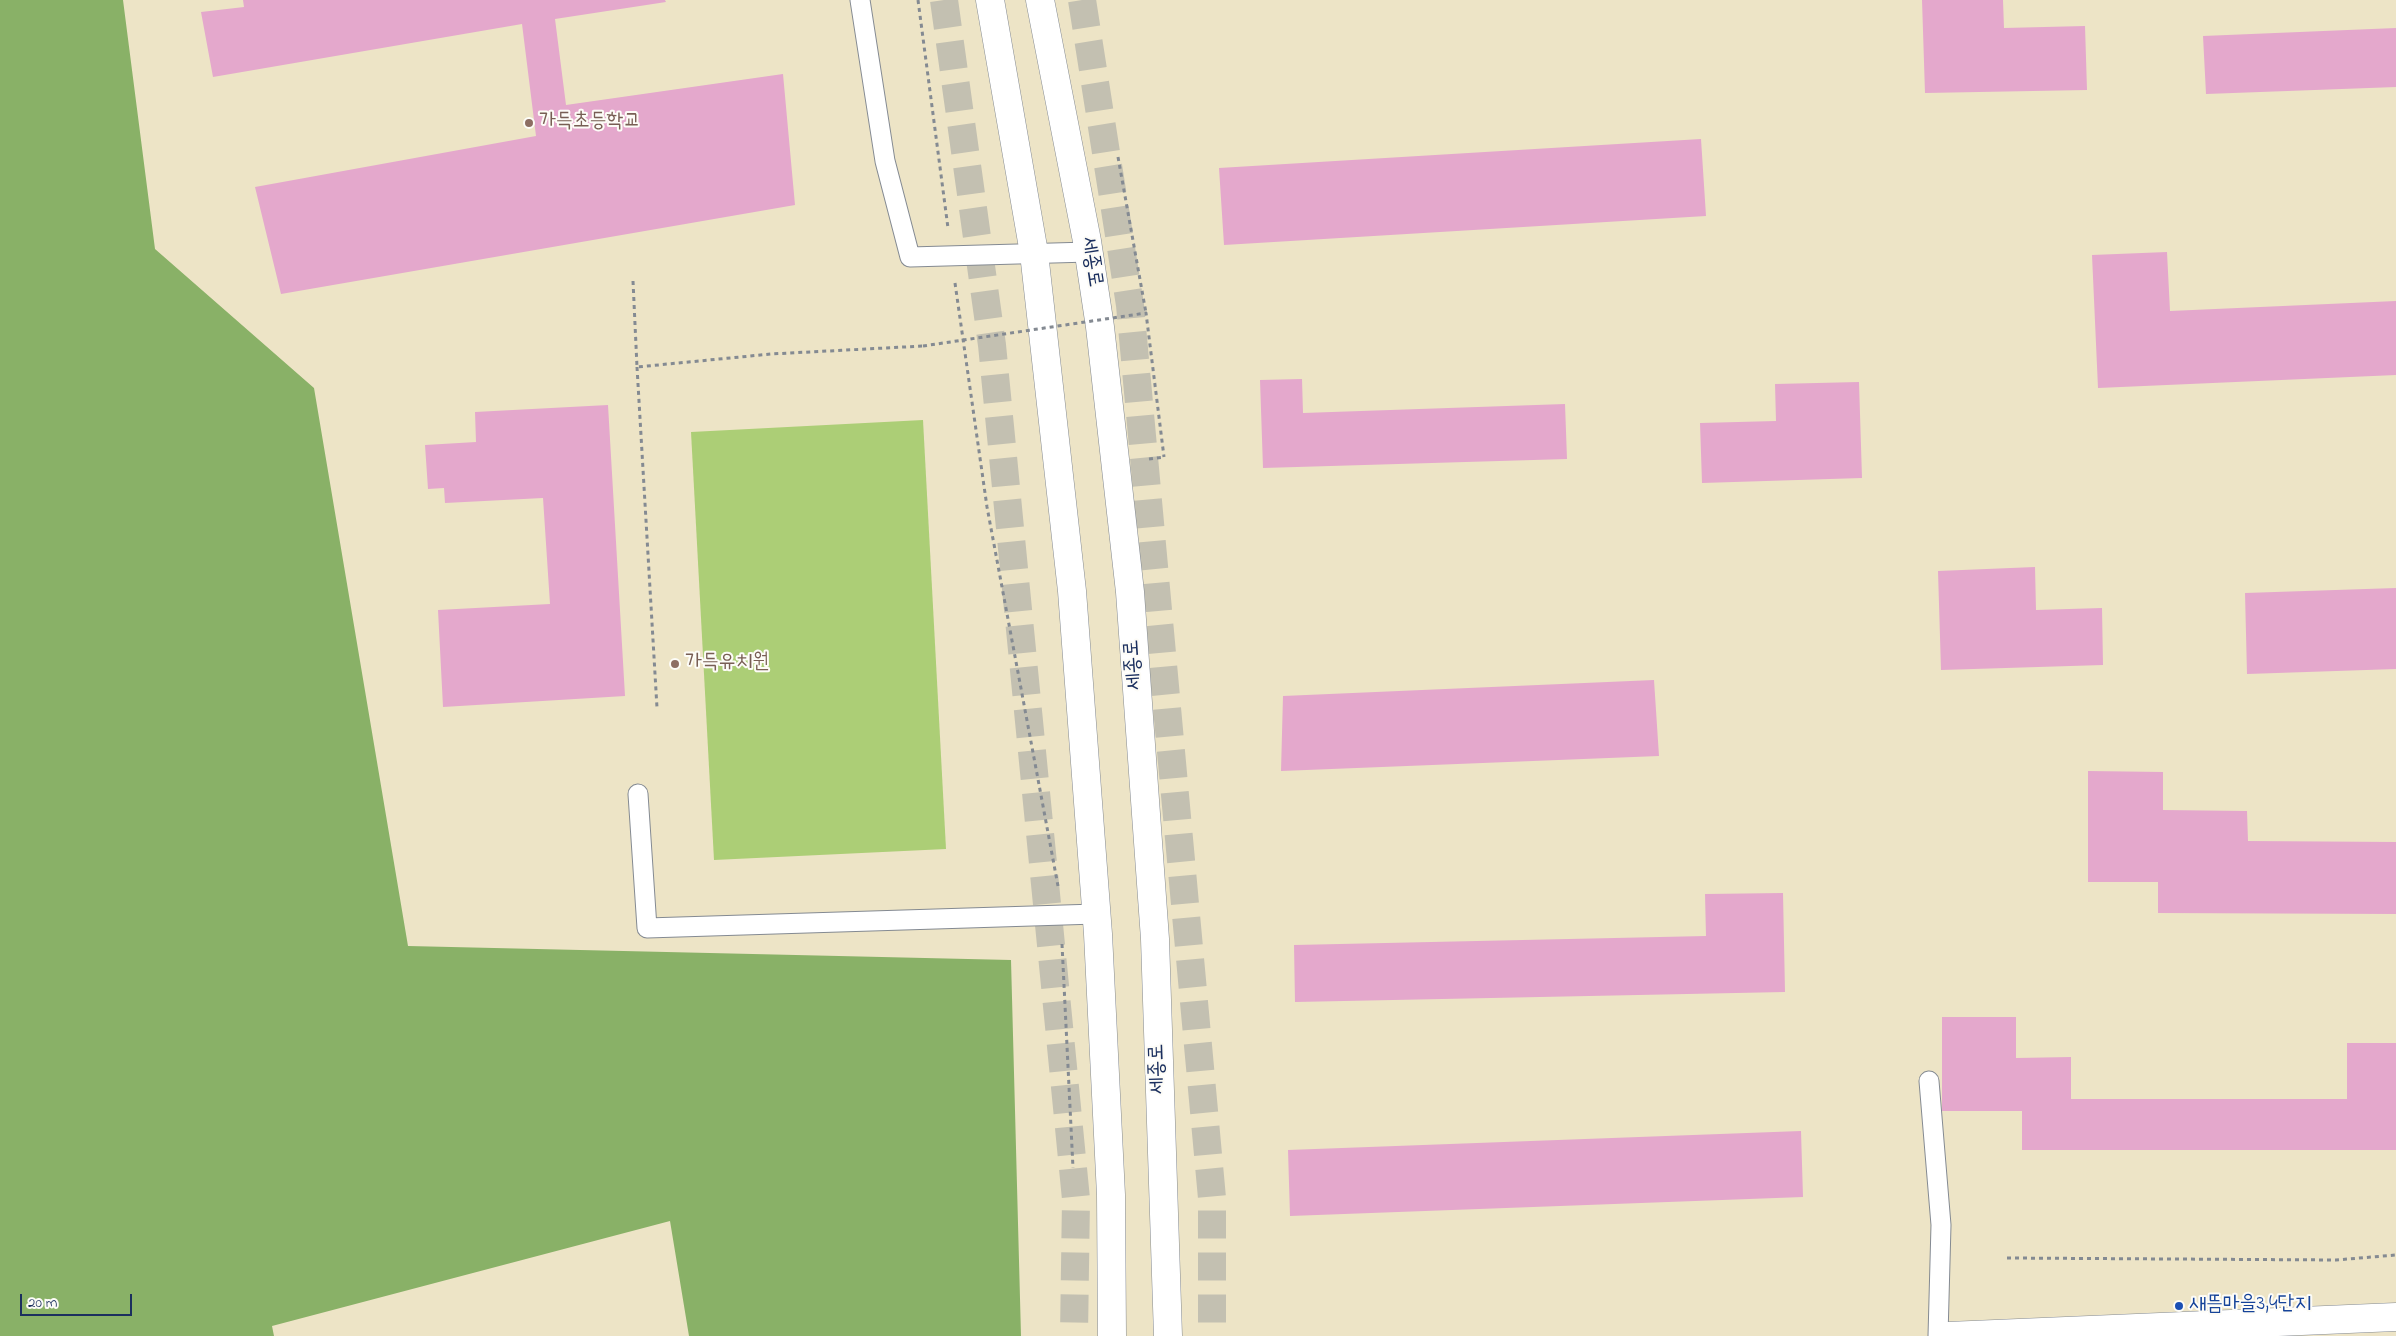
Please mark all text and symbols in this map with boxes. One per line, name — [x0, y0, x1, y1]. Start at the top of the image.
place label: 가득초등학교 — [539, 110, 640, 136]
marker: 가득초등학교 — [523, 117, 535, 129]
street label: 세종로 — [1074, 235, 1106, 289]
street label: 세종로 — [1121, 639, 1149, 691]
place label: 가득유치원 — [685, 651, 769, 677]
marker: 가득유치원 — [669, 658, 681, 670]
street label: 세종로 — [1146, 1043, 1172, 1095]
scale bar — [22, 1284, 135, 1316]
text: 20 m — [28, 1292, 57, 1314]
place label: 새뜸마을3,4단지 — [2189, 1293, 2311, 1319]
marker: 새뜸마을3,4단지 — [2173, 1300, 2185, 1312]

